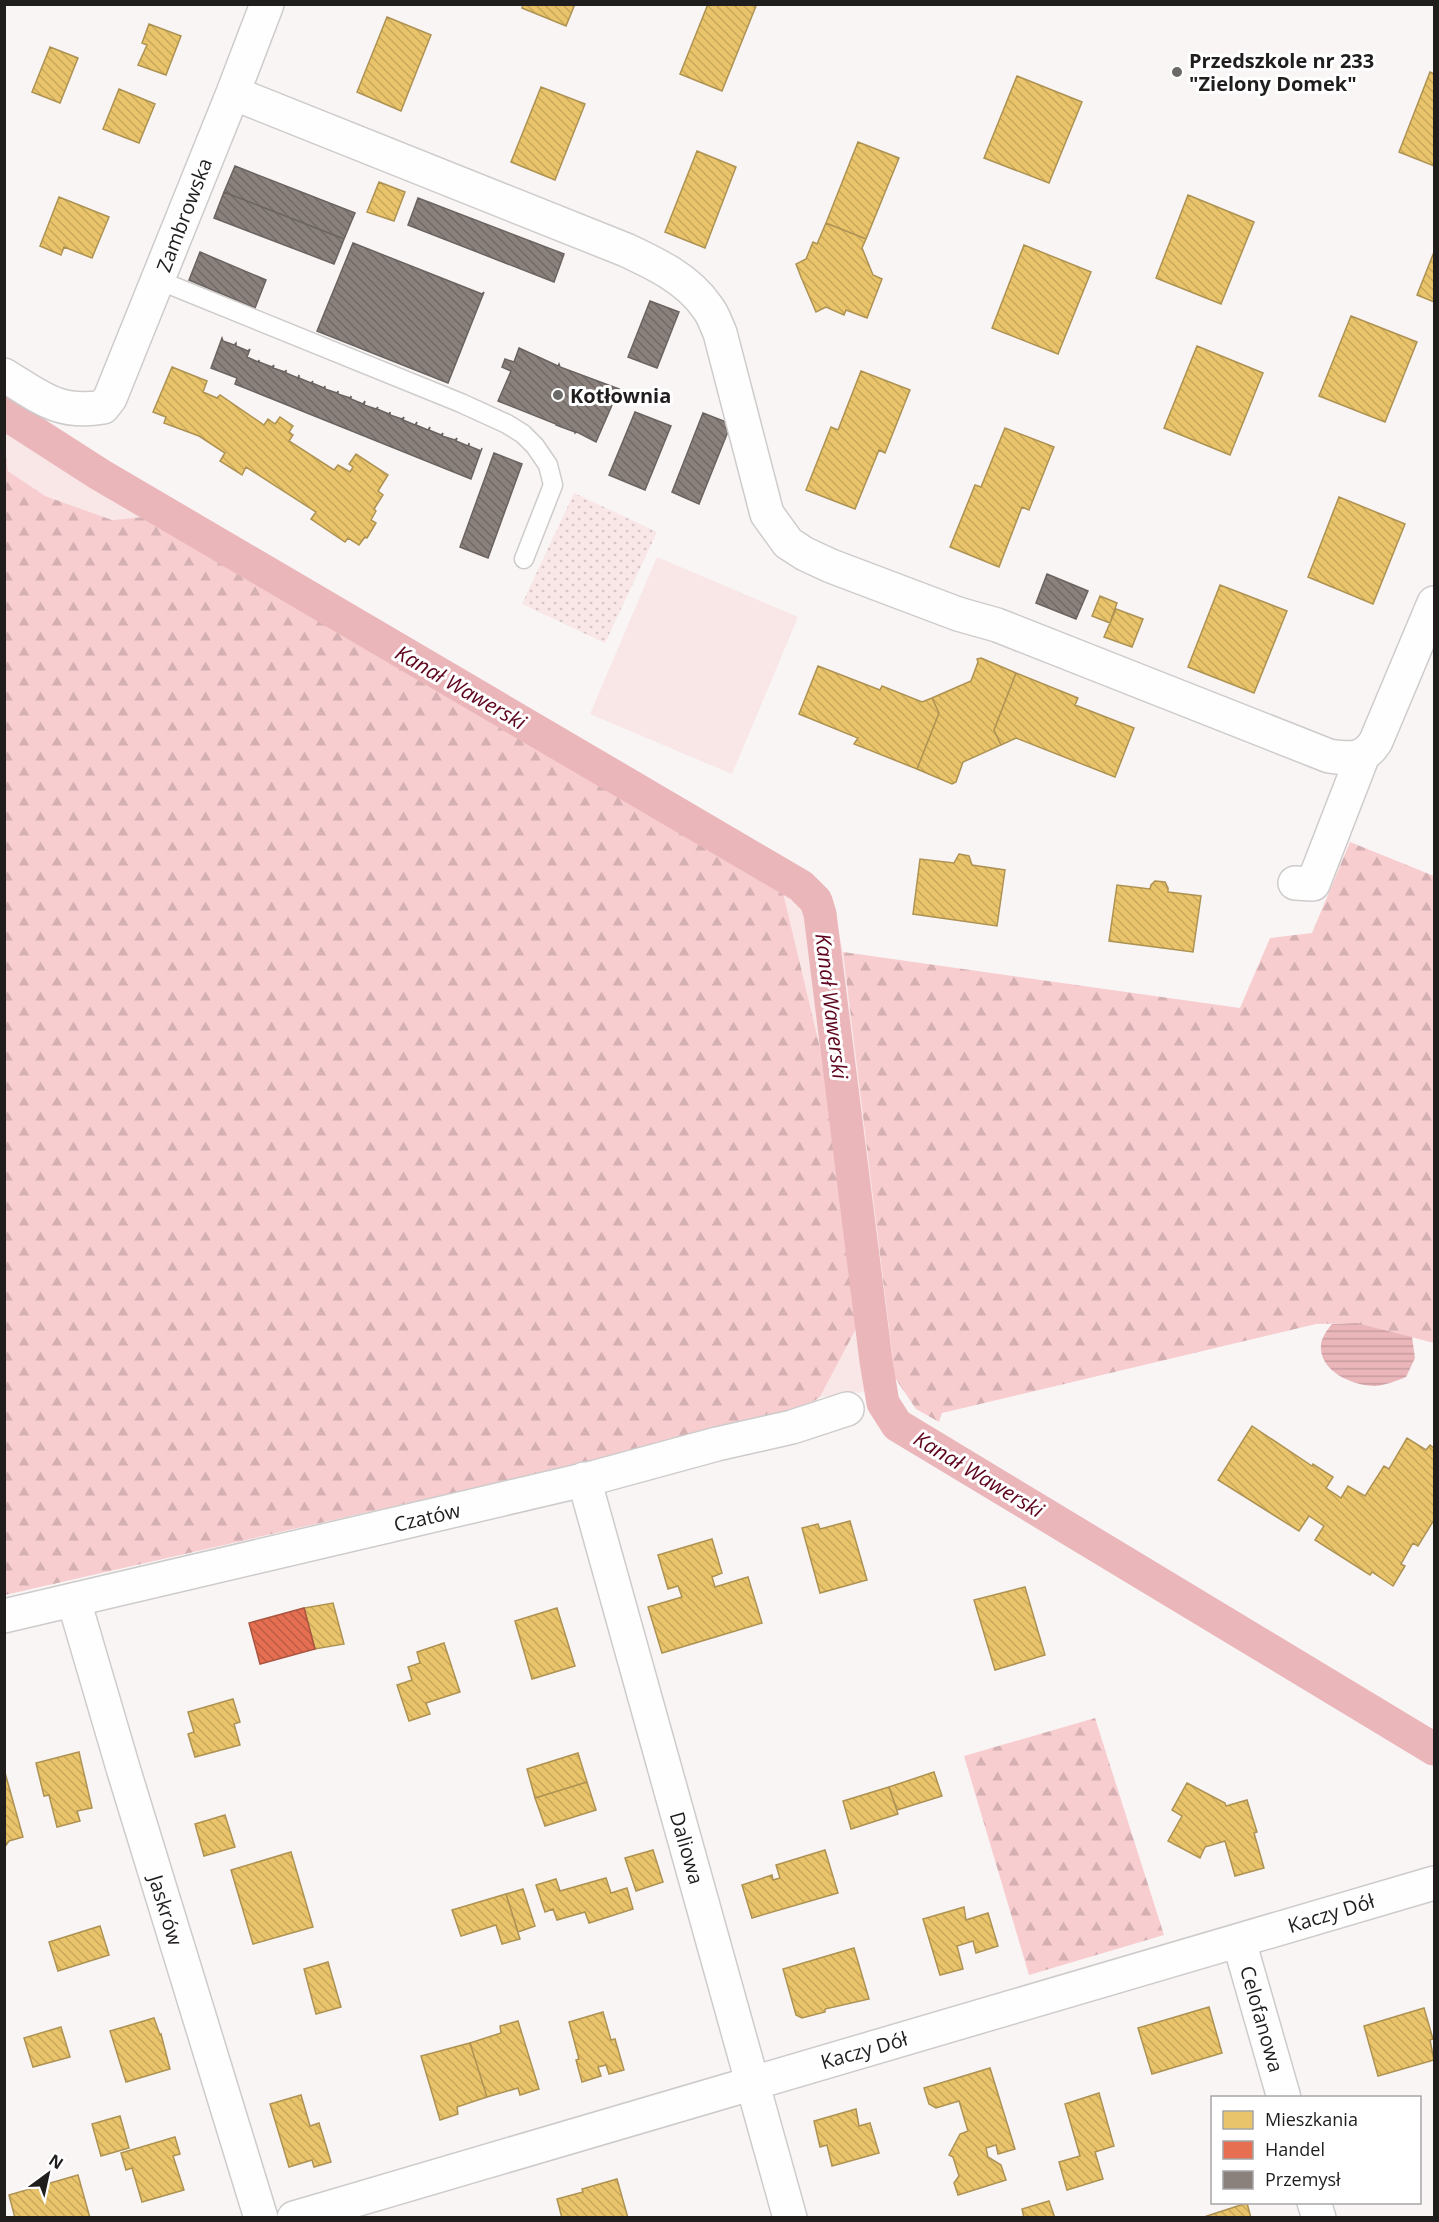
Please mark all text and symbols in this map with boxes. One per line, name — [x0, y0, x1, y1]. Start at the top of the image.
place label: Przedszkole nr 233 "Zielony Domek" — [1189, 47, 1374, 97]
marker: Przedszkole nr 233 "Zielony Domek" — [1170, 65, 1184, 79]
street label: Zambrowska — [150, 154, 218, 276]
place label: Kotłownia — [570, 382, 671, 409]
marker: Kotłownia — [551, 388, 565, 402]
water label: Kanał Wawerski — [391, 638, 532, 736]
water label: Kanał Wawerski — [809, 932, 855, 1081]
water label: Kanał Wawerski — [909, 1424, 1050, 1524]
street label: Czatów — [391, 1496, 464, 1538]
street label: Daliowa — [664, 1809, 710, 1887]
street label: Jaskrów — [142, 1870, 190, 1949]
street label: Kaczy Dół — [1284, 1887, 1378, 1939]
street label: Celofanowa — [1234, 1963, 1290, 2075]
street label: Kaczy Dół — [817, 2024, 911, 2075]
legend — [1211, 2096, 1421, 2204]
text: Mieszkania — [1265, 2107, 1358, 2131]
text: Handel — [1265, 2137, 1325, 2161]
north arrow — [18, 2144, 78, 2204]
text: N — [45, 2149, 68, 2174]
text: Przemysł — [1265, 2167, 1341, 2191]

